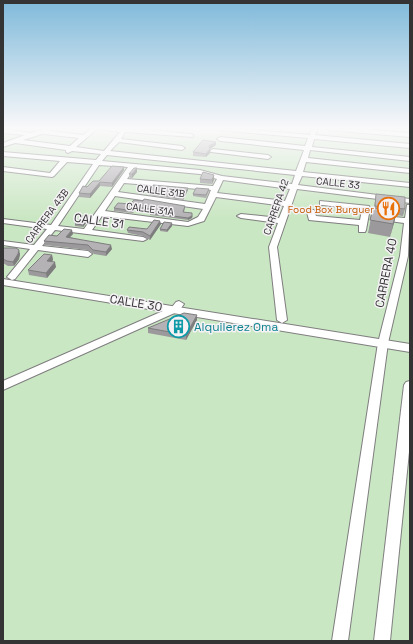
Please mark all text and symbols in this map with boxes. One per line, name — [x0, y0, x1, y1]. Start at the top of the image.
street label: CALLE 33 — [316, 174, 360, 192]
street label: CARRERA 42 — [260, 177, 292, 237]
street label: CALLE 31B — [136, 182, 186, 200]
street label: CARRERA 43B — [22, 186, 72, 246]
restaurant icon: Food Box Burguer — [376, 196, 402, 222]
street label: CALLE 31A — [125, 200, 175, 218]
place label: Food Box Burguer — [288, 203, 374, 216]
street label: CALLE 31 — [73, 210, 125, 232]
street label: CARRERA 40 — [371, 237, 401, 309]
street label: CALLE 30 — [109, 291, 163, 315]
building icon: Alquilerez Oma — [166, 314, 192, 340]
place label: Alquilerez Oma — [194, 319, 278, 335]

